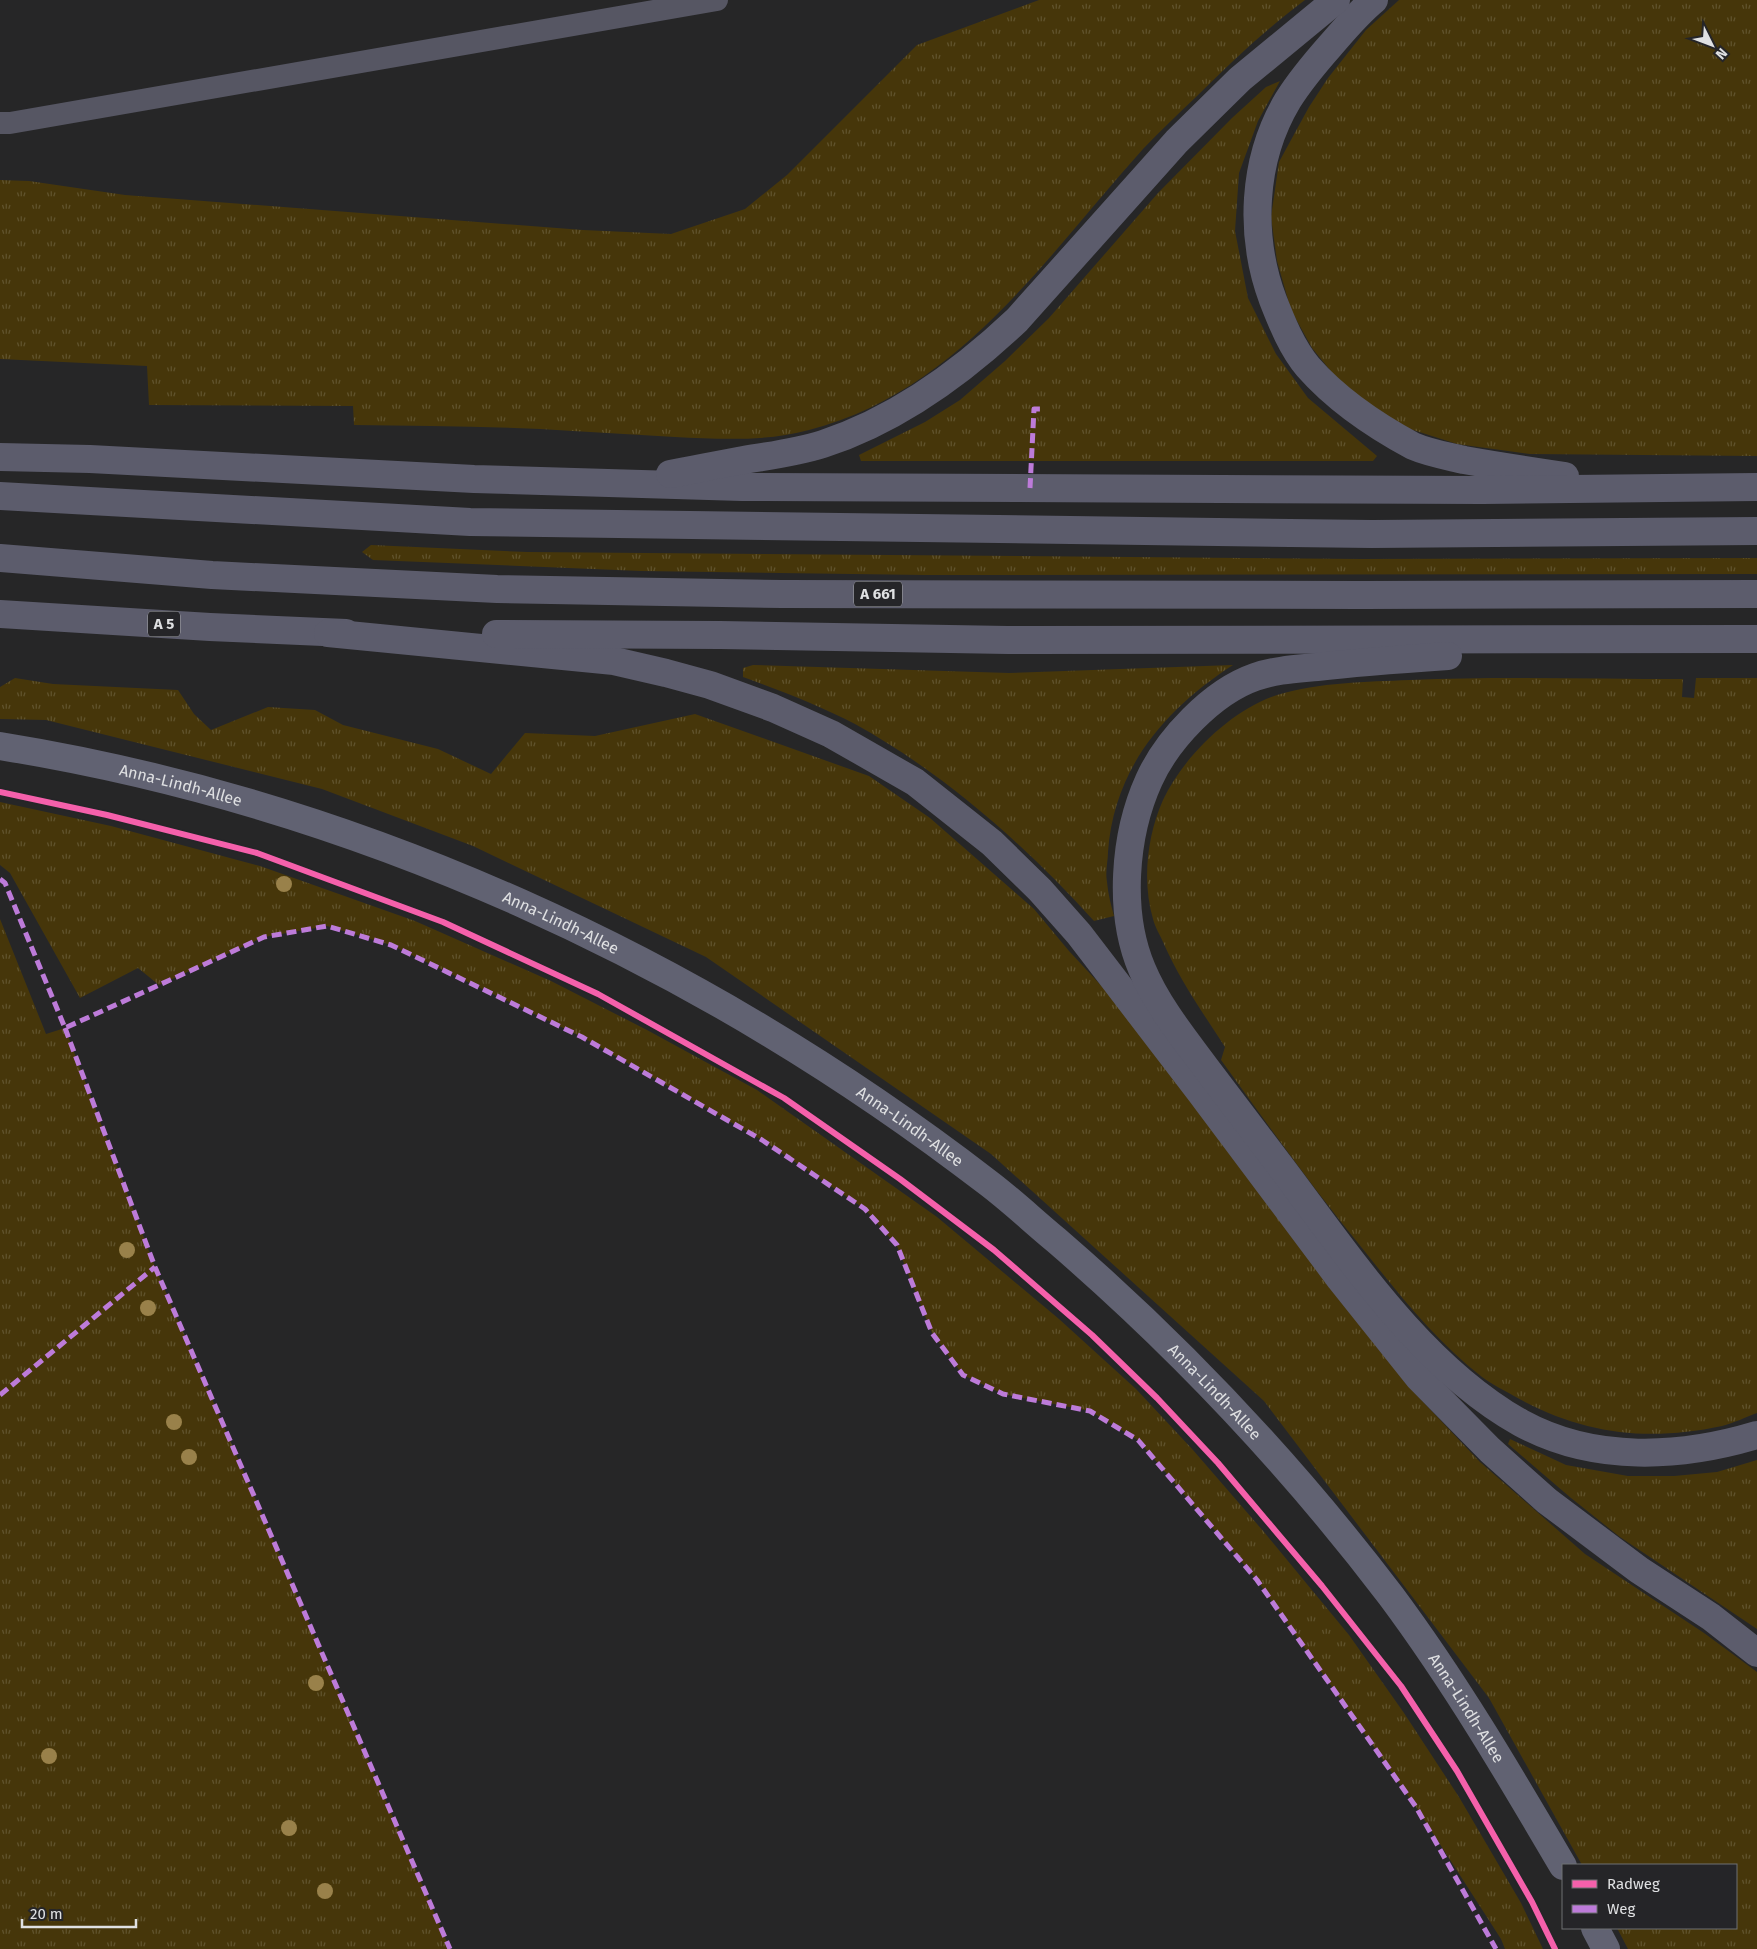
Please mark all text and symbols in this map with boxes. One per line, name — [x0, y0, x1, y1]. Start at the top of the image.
north arrow — [1687, 20, 1737, 70]
text: N — [1712, 44, 1731, 63]
road number: A 661 — [854, 582, 902, 606]
road number: A 5 — [148, 612, 180, 636]
street label: Anna-Lindh-Allee — [118, 760, 244, 810]
street label: Anna-Lindh-Allee — [500, 887, 622, 958]
street label: Anna-Lindh-Allee — [853, 1082, 967, 1170]
street label: Anna-Lindh-Allee — [1165, 1340, 1266, 1444]
street label: Anna-Lindh-Allee — [1425, 1649, 1509, 1766]
legend — [1562, 1864, 1737, 1929]
text: Radweg — [1607, 1875, 1660, 1893]
scale bar — [22, 1896, 136, 1928]
text: Weg — [1607, 1900, 1635, 1918]
text: 20 m — [30, 1905, 63, 1923]

